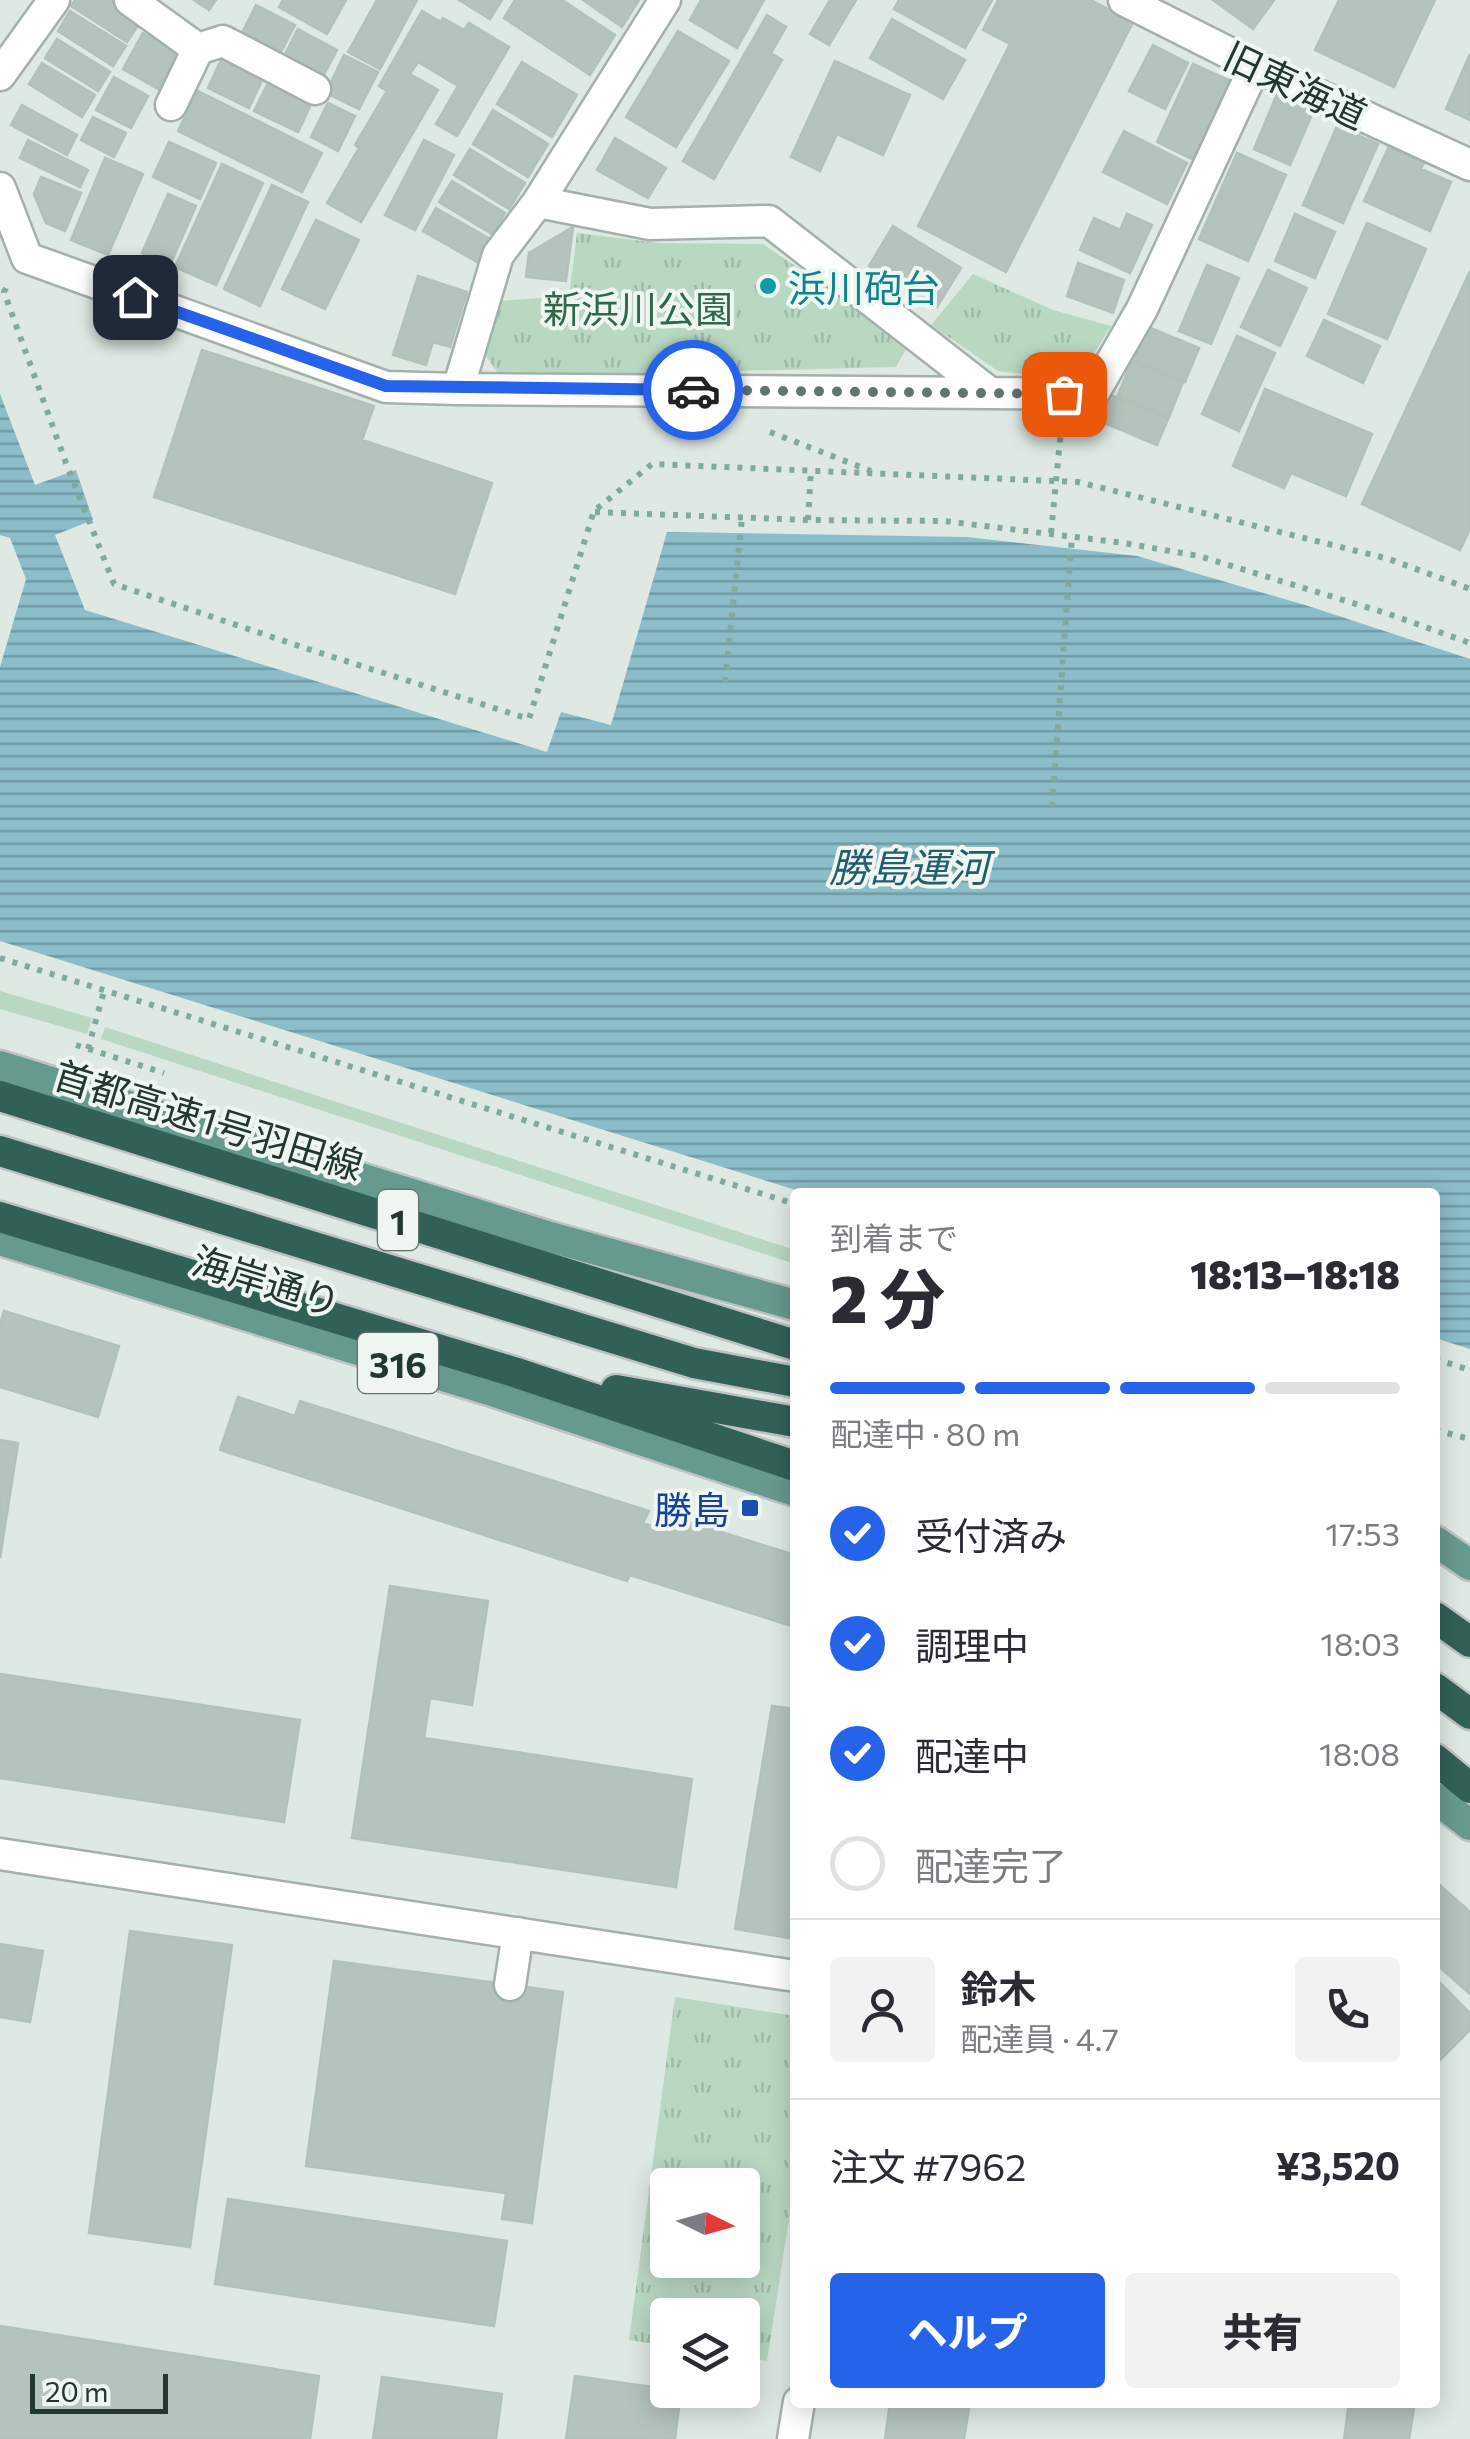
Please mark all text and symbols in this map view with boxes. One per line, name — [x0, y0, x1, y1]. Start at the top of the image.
street label: 旧東海道 — [1217, 31, 1375, 137]
pin — [93, 255, 178, 340]
place label: 浜川砲台 — [788, 263, 940, 310]
icon: home — [108, 270, 163, 325]
marker: 浜川砲台 — [757, 275, 779, 297]
park label: 新浜川公園 — [543, 284, 733, 331]
courier — [643, 340, 743, 440]
pin — [1022, 352, 1107, 437]
icon: car — [666, 363, 721, 418]
icon: bag — [1037, 367, 1092, 422]
water label: 勝島運河 — [829, 841, 996, 890]
street label: 首都高速1号羽田線 — [49, 1050, 369, 1188]
road number: 1 — [378, 1190, 418, 1250]
text: 到着まで — [830, 1217, 958, 1257]
street label: 海岸通り — [187, 1235, 347, 1325]
text: 18:13–18:18 — [1190, 1250, 1400, 1297]
text: 2 分 — [830, 1257, 945, 1336]
road number: 316 — [358, 1333, 438, 1393]
text: 配達中 · 80 m — [830, 1413, 1020, 1453]
place label: 勝島 — [654, 1485, 730, 1532]
marker: 勝島 — [739, 1497, 761, 1519]
icon: check — [830, 1506, 885, 1561]
text: 受付済み — [915, 1511, 1067, 1558]
text: 17:53 — [1325, 1513, 1400, 1553]
icon: check — [830, 1616, 885, 1671]
text: 調理中 — [915, 1621, 1029, 1668]
text: 18:03 — [1320, 1623, 1400, 1663]
icon: check — [830, 1726, 885, 1781]
text: 配達中 — [915, 1731, 1029, 1778]
text: 18:08 — [1319, 1733, 1400, 1773]
text: 配達完了 — [915, 1841, 1067, 1888]
button: person — [830, 1957, 935, 2062]
button: phone — [1295, 1957, 1400, 2062]
text: 鈴木 — [960, 1964, 1036, 2011]
text: 配達員 · 4.7 — [960, 2018, 1119, 2058]
text: ¥3,520 — [1276, 2141, 1400, 2188]
text: 注文 #7962 — [830, 2142, 1026, 2189]
north arrow — [650, 2168, 760, 2278]
map controls — [650, 2168, 760, 2408]
button: ヘルプ — [830, 2273, 1105, 2388]
button: 共有 — [1125, 2273, 1400, 2388]
button: layers — [650, 2298, 760, 2408]
scale bar — [30, 2369, 168, 2414]
text: 20 m — [45, 2374, 109, 2408]

